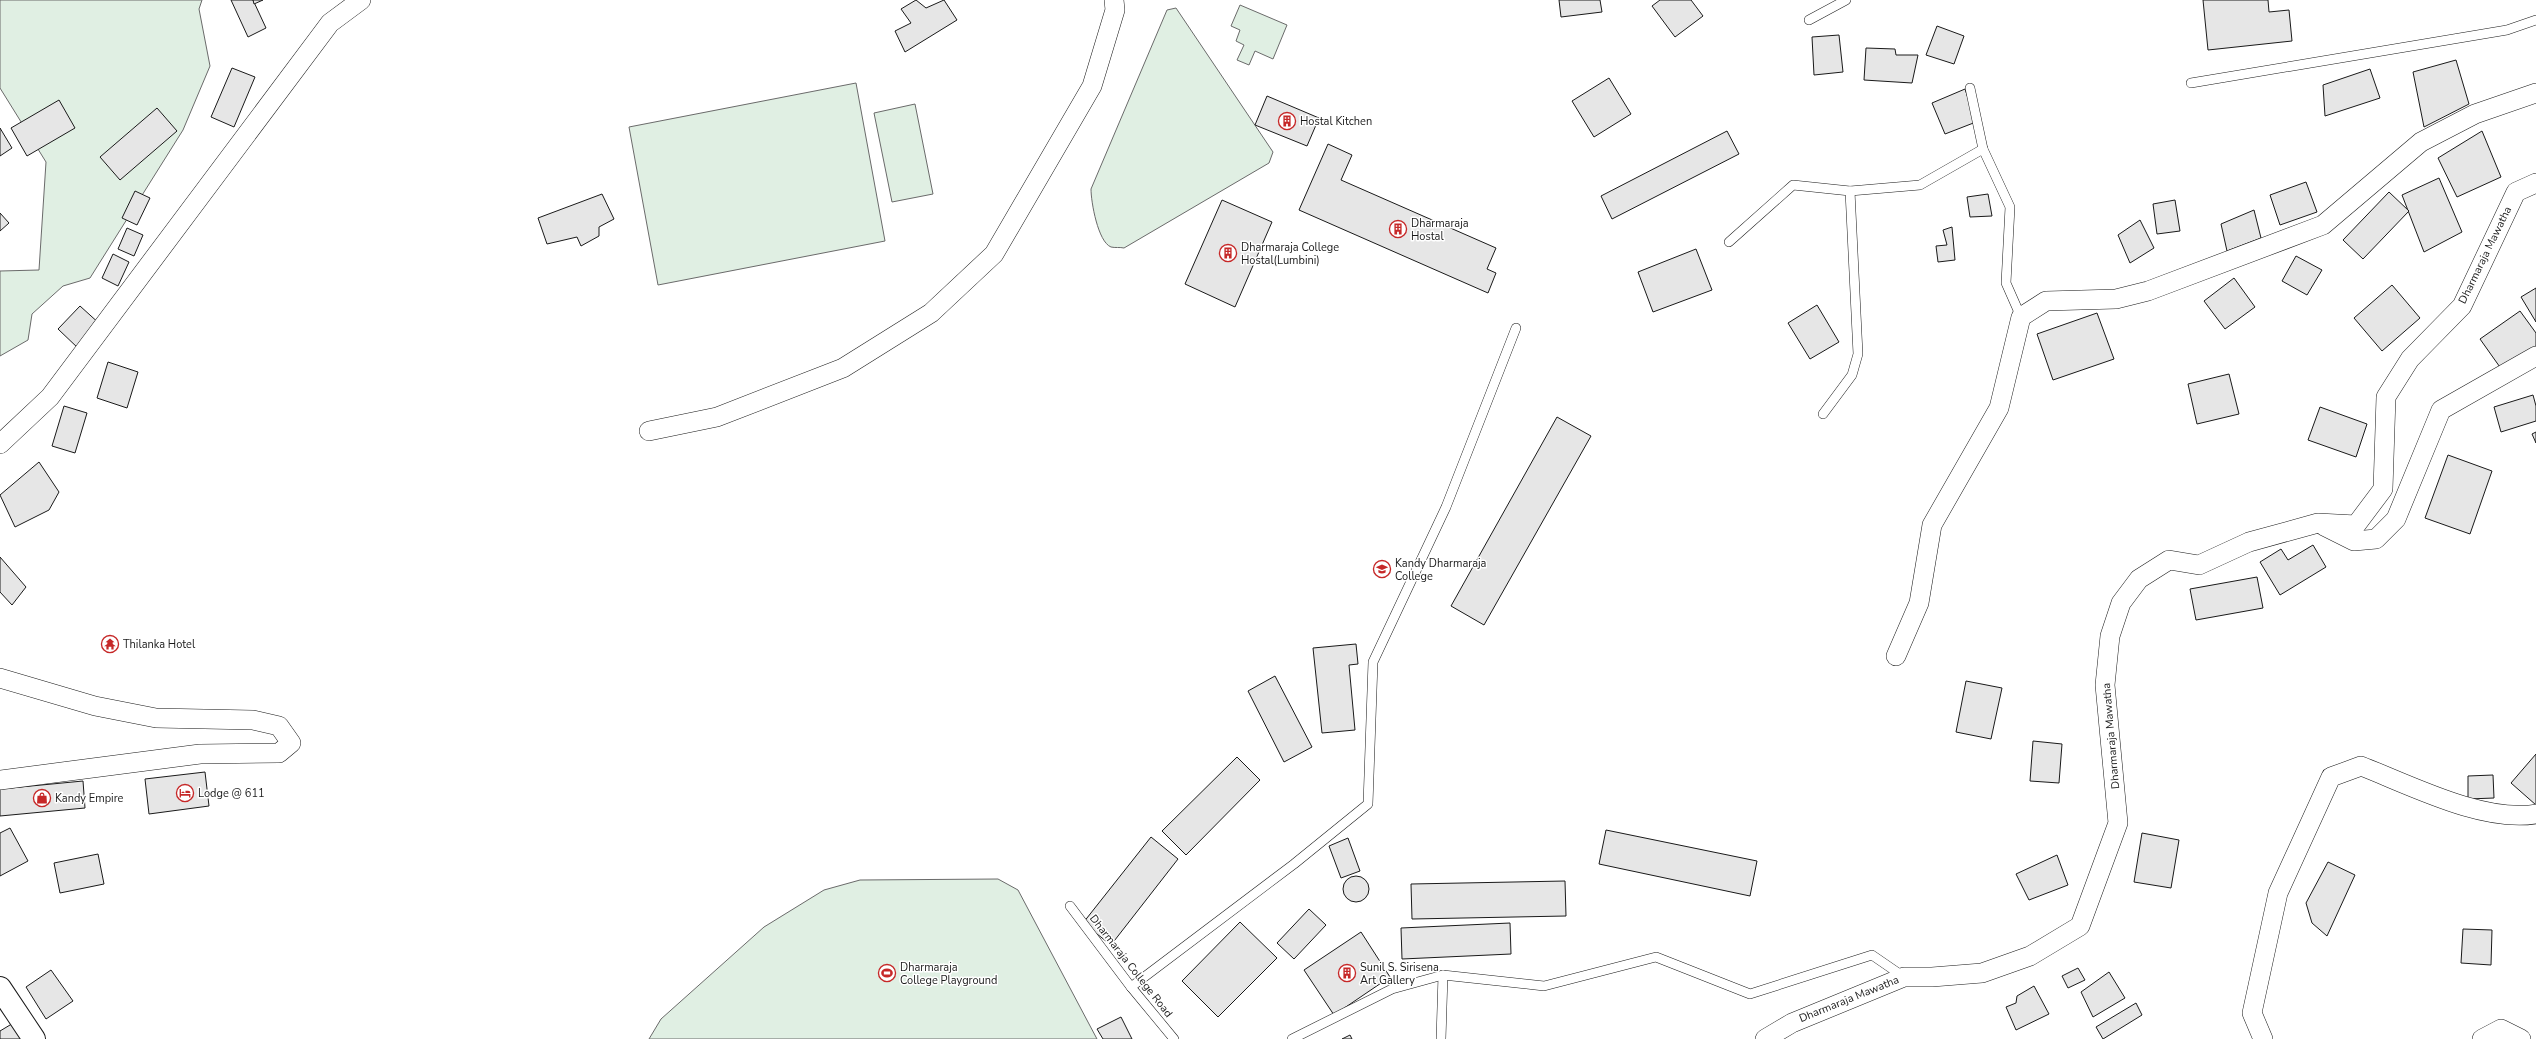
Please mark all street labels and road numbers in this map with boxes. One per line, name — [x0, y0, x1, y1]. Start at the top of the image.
street label: Dharmaraja Mawatha — [2455, 204, 2515, 306]
street label: Dharmaraja Mawatha — [2099, 682, 2123, 790]
street label: Dharmaraja College Road — [1086, 912, 1176, 1020]
street label: Dharmaraja Mawatha — [1797, 972, 1901, 1026]

